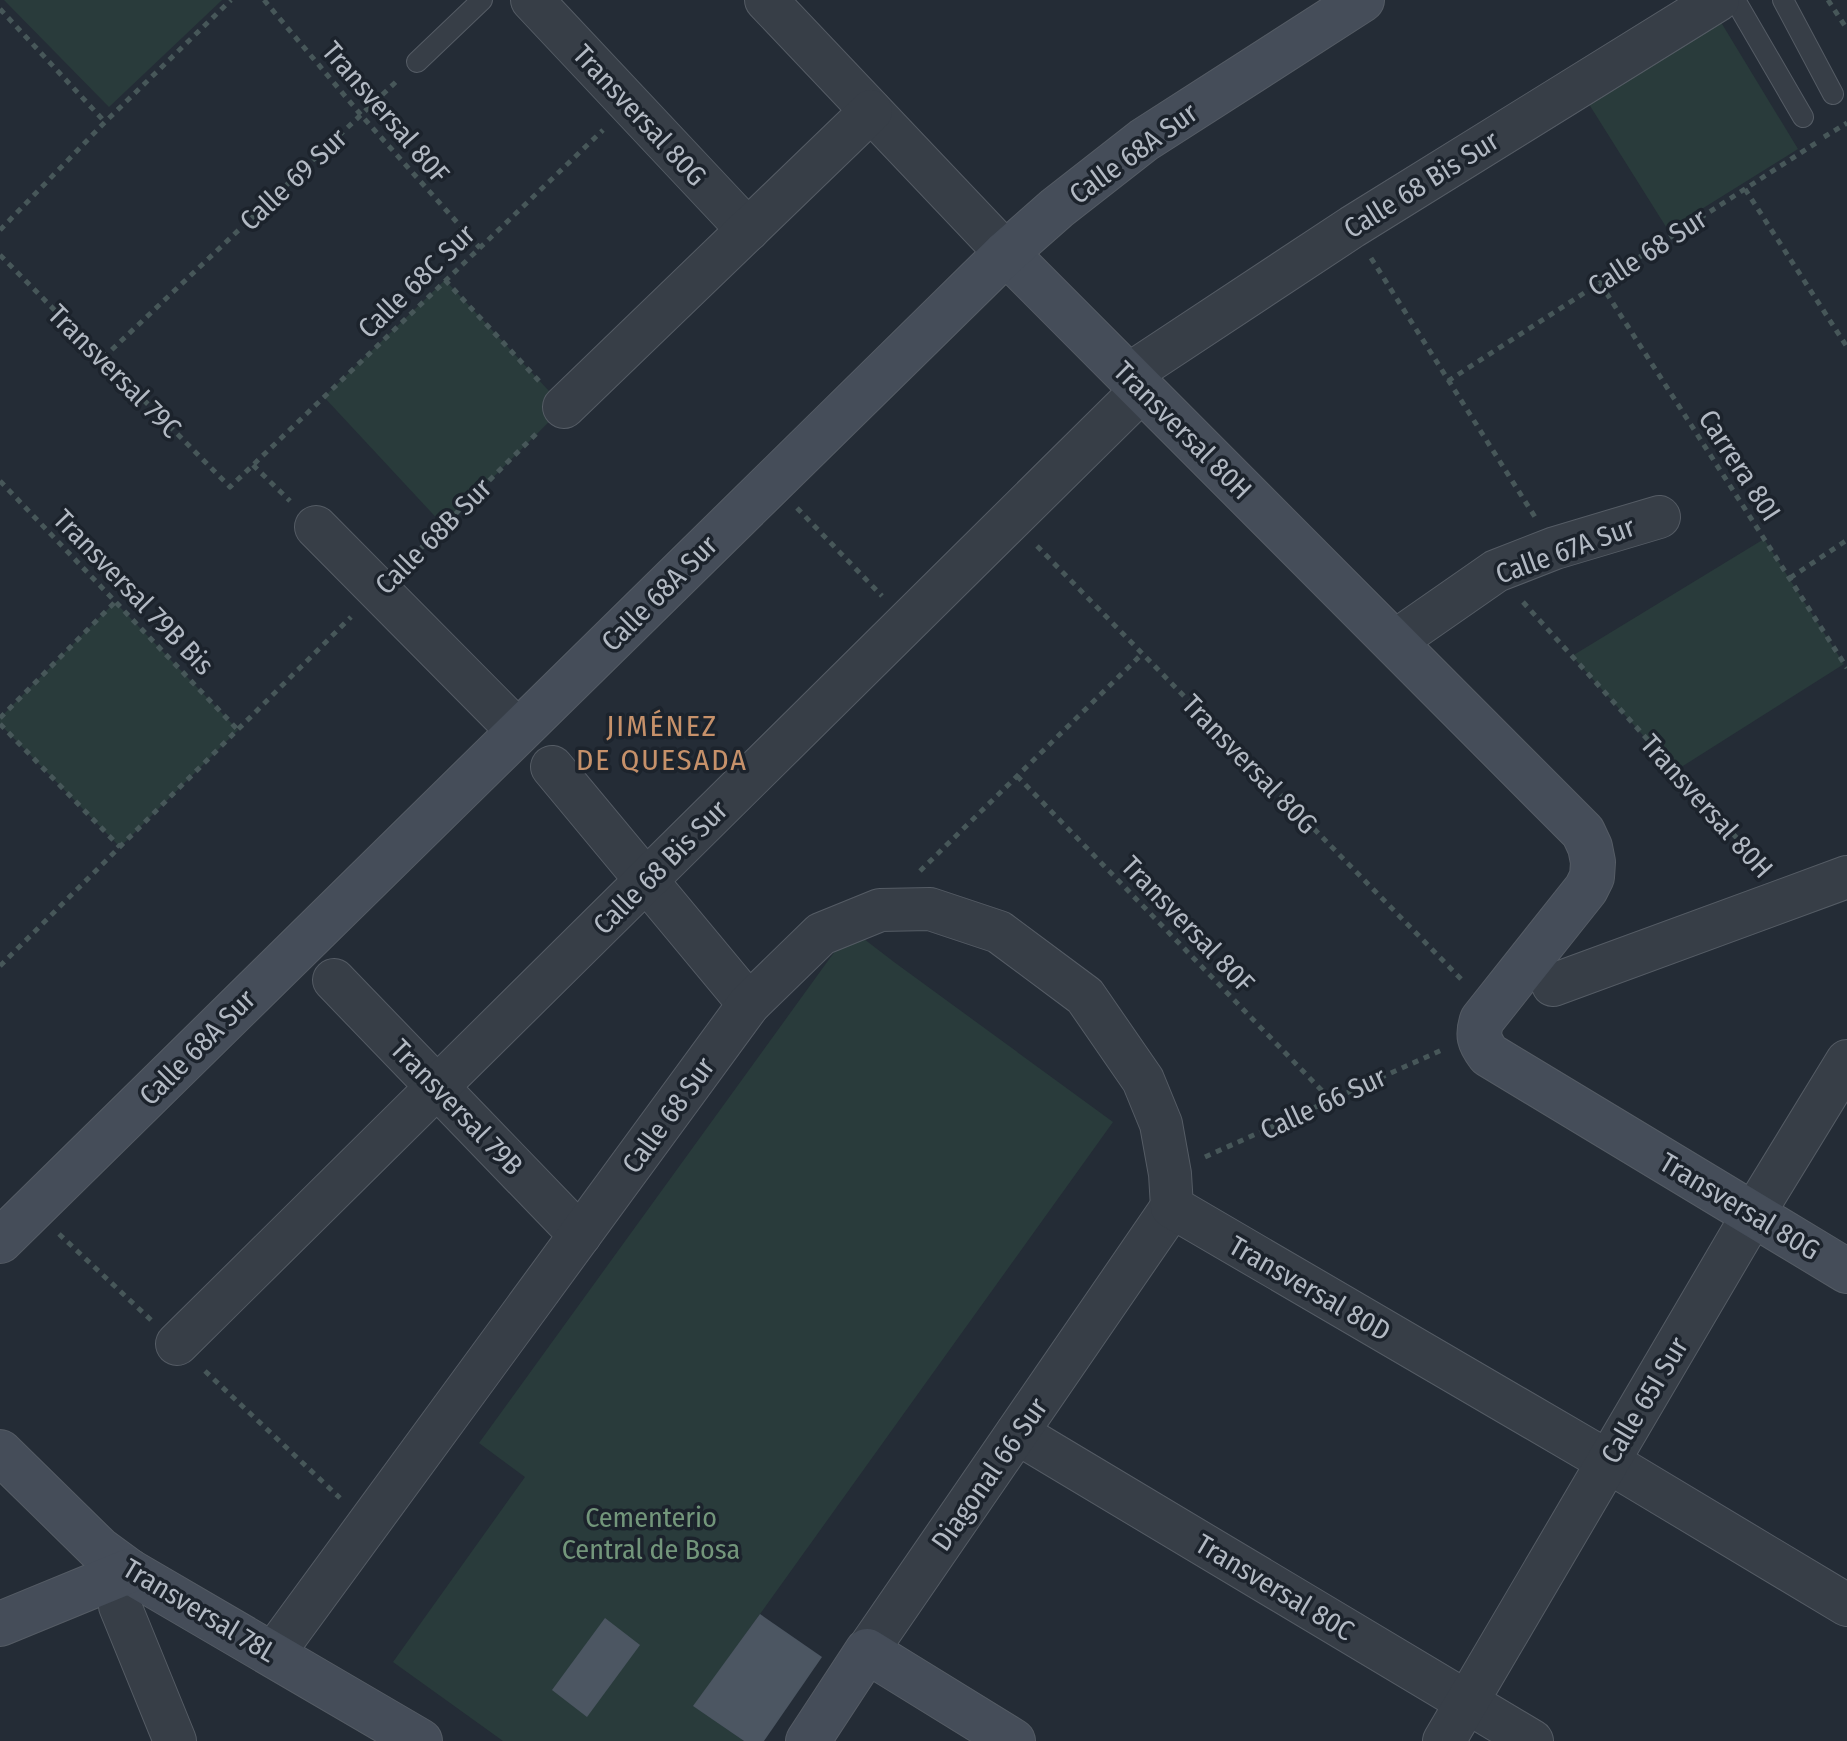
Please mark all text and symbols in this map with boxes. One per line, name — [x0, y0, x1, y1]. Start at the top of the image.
street label: Transversal 80F — [315, 35, 456, 190]
street label: Transversal 80G — [566, 38, 713, 193]
street label: Calle 68A Sur — [1063, 96, 1204, 211]
street label: Calle 69 Sur — [233, 121, 354, 237]
street label: Calle 68 Bis Sur — [1338, 124, 1505, 245]
street label: Calle 68 Sur — [1582, 202, 1713, 303]
street label: Calle 68C Sur — [351, 217, 482, 345]
street label: Transversal 79C — [41, 298, 188, 445]
street label: Transversal 80H — [1107, 355, 1258, 506]
street label: Carrera 80I — [1692, 404, 1788, 527]
street label: Calle 68B Sur — [368, 471, 498, 601]
street label: Transversal 79B Bis — [47, 503, 221, 682]
street label: Calle 67A Sur — [1491, 510, 1640, 591]
street label: Calle 68A Sur — [595, 529, 724, 658]
street label: Transversal 80G — [1175, 688, 1324, 841]
district label: JIMÉNEZ DE QUESADA — [576, 708, 748, 778]
street label: Transversal 80H — [1634, 728, 1780, 885]
street label: Calle 68 Bis Sur — [586, 793, 734, 941]
street label: Transversal 80F — [1114, 849, 1261, 999]
street label: Calle 68A Sur — [133, 983, 262, 1112]
street label: Transversal 79B — [384, 1033, 530, 1182]
street label: Calle 68 Sur — [615, 1051, 722, 1180]
street label: Calle 66 Sur — [1255, 1060, 1392, 1147]
street label: Transversal 80G — [1654, 1146, 1826, 1267]
street label: Transversal 80D — [1223, 1229, 1396, 1348]
street label: Calle 65I Sur — [1594, 1331, 1695, 1469]
street label: Diagonal 66 Sur — [925, 1391, 1054, 1557]
park label: Cementerio Central de Bosa — [562, 1501, 740, 1566]
street label: Transversal 80C — [1190, 1527, 1360, 1648]
street label: Transversal 78L — [117, 1552, 283, 1669]

